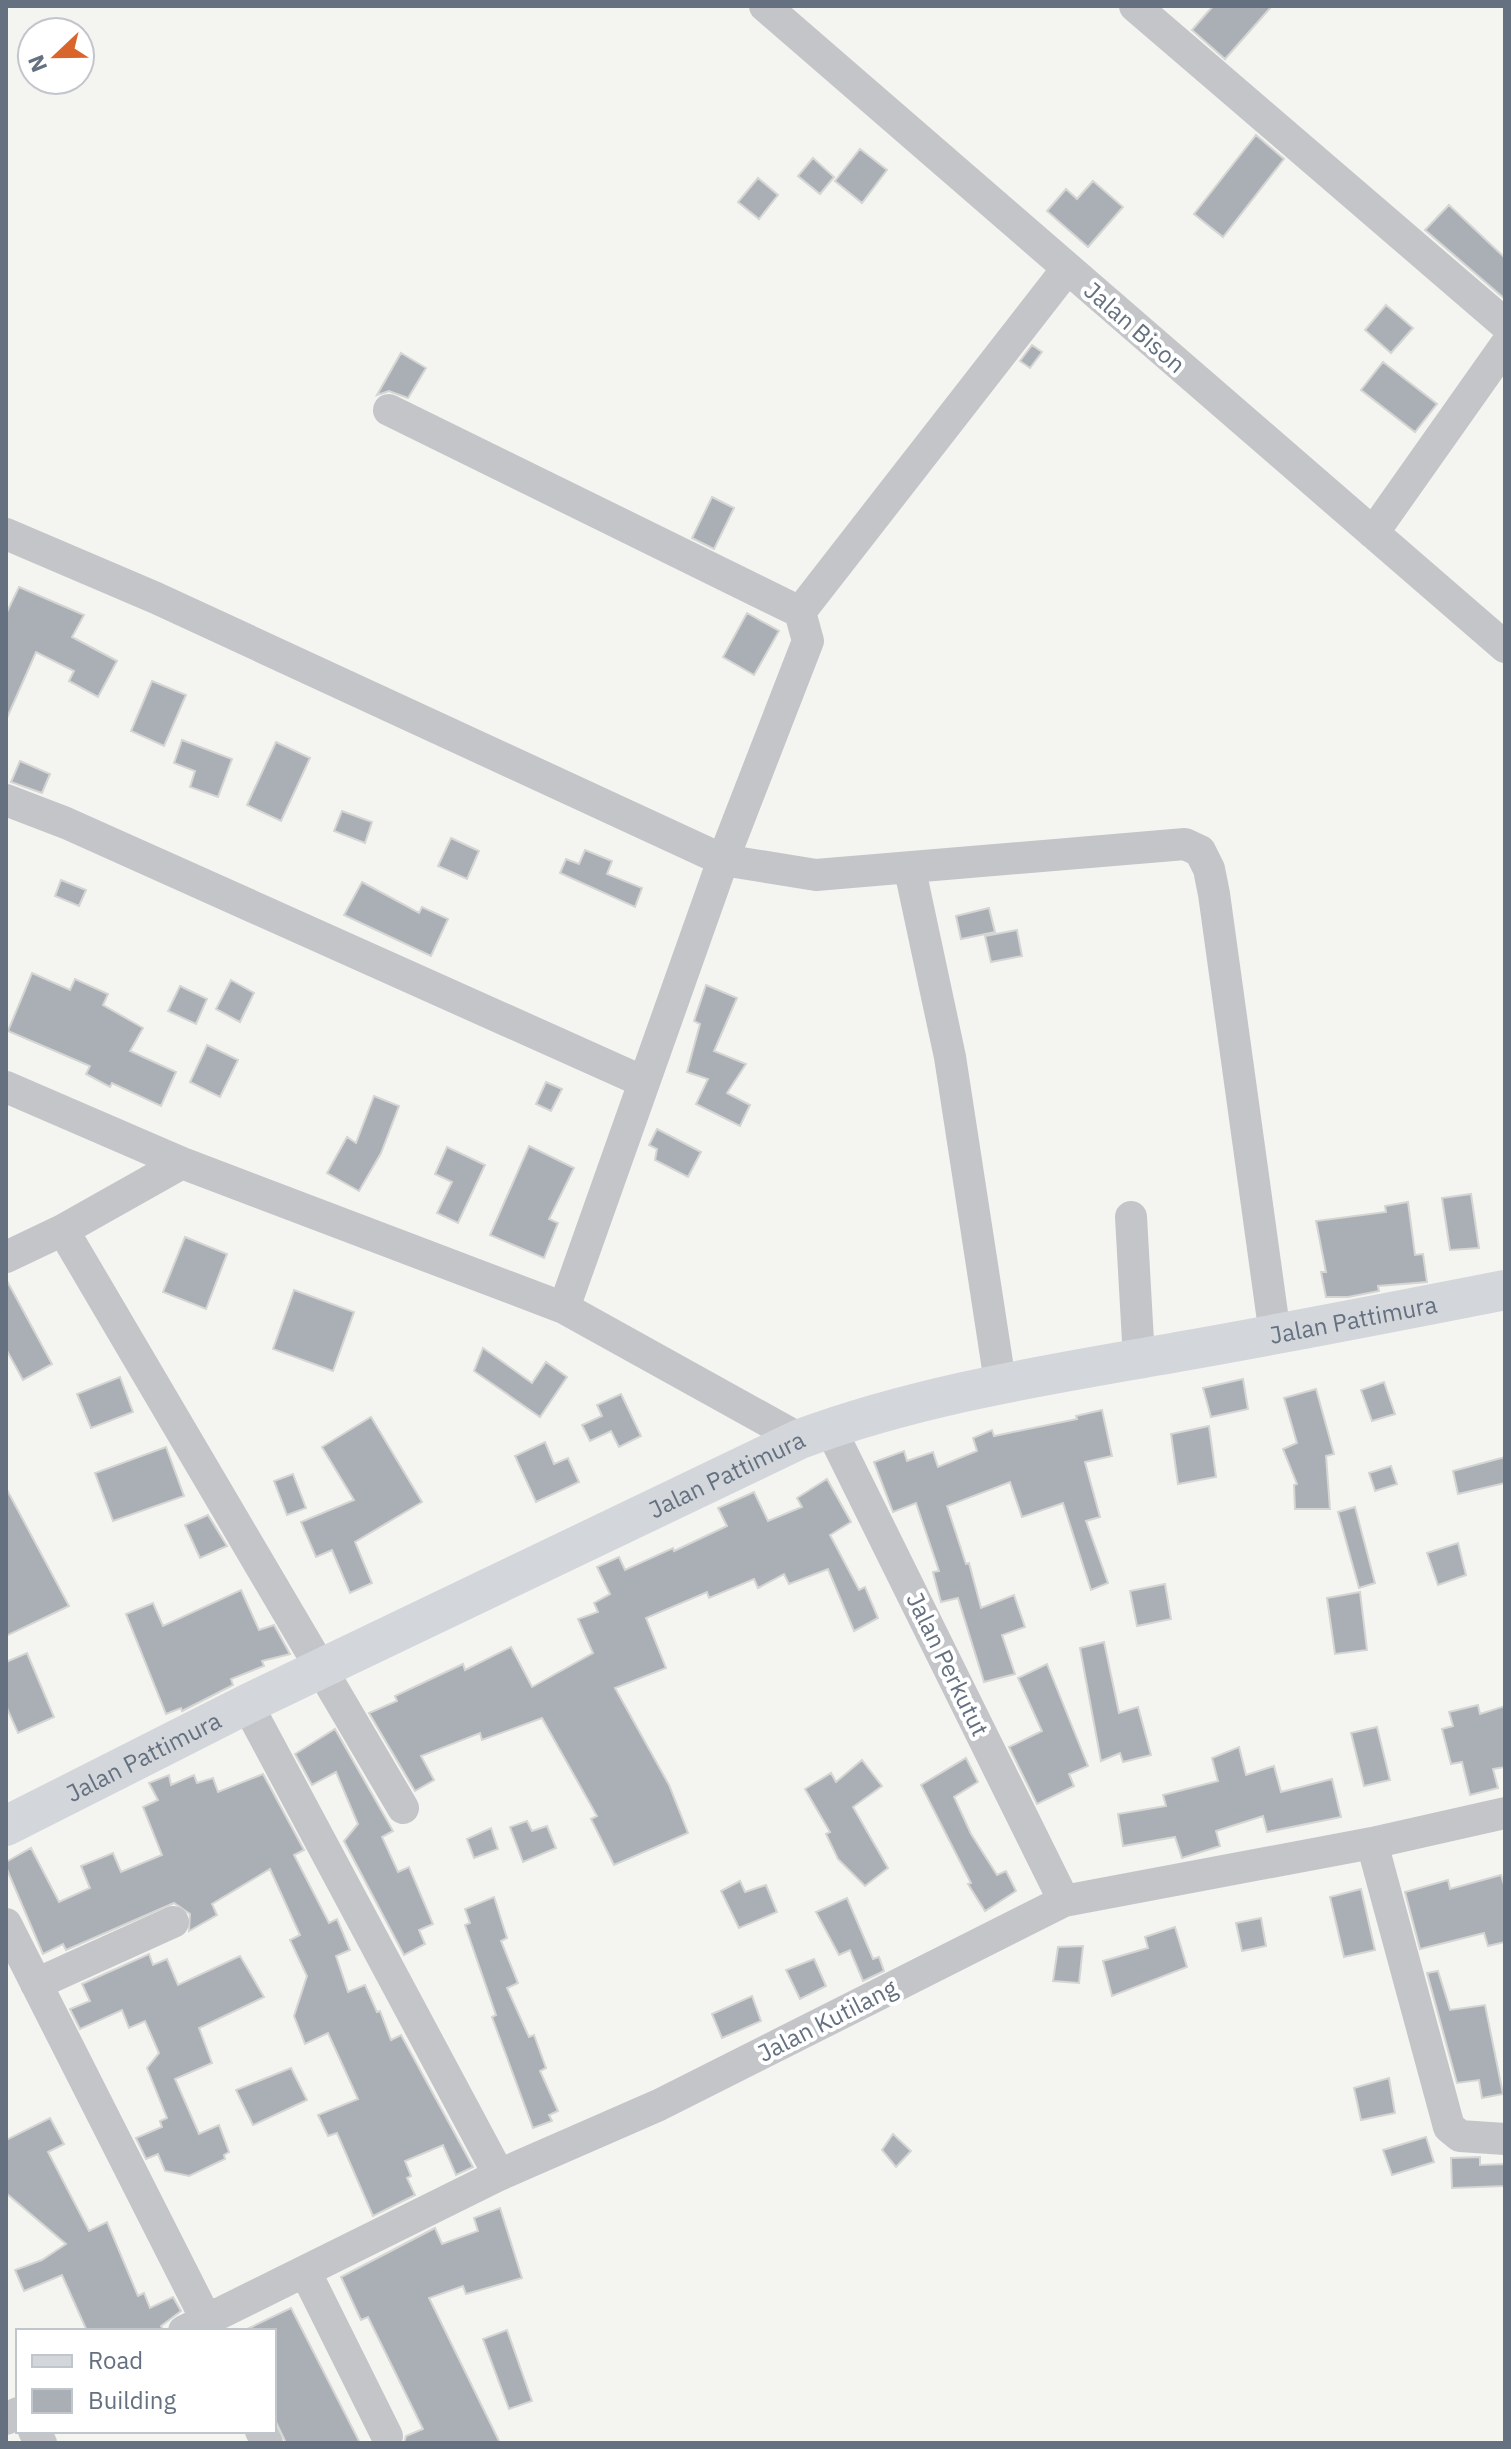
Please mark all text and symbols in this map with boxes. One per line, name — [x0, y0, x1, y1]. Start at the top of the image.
north arrow — [16, 16, 96, 96]
text: N — [21, 51, 53, 76]
street label: Jalan Bison — [1078, 274, 1192, 380]
street label: Jalan Pattimura — [1267, 1288, 1440, 1351]
street label: Jalan Pattimura — [643, 1423, 810, 1525]
street label: Jalan Perkutut — [899, 1587, 997, 1741]
street label: Jalan Pattimura — [60, 1704, 226, 1809]
street label: Jalan Kutilang — [752, 1971, 902, 2069]
legend — [16, 2329, 276, 2433]
text: Road — [88, 2344, 143, 2376]
text: Building — [88, 2384, 176, 2416]

